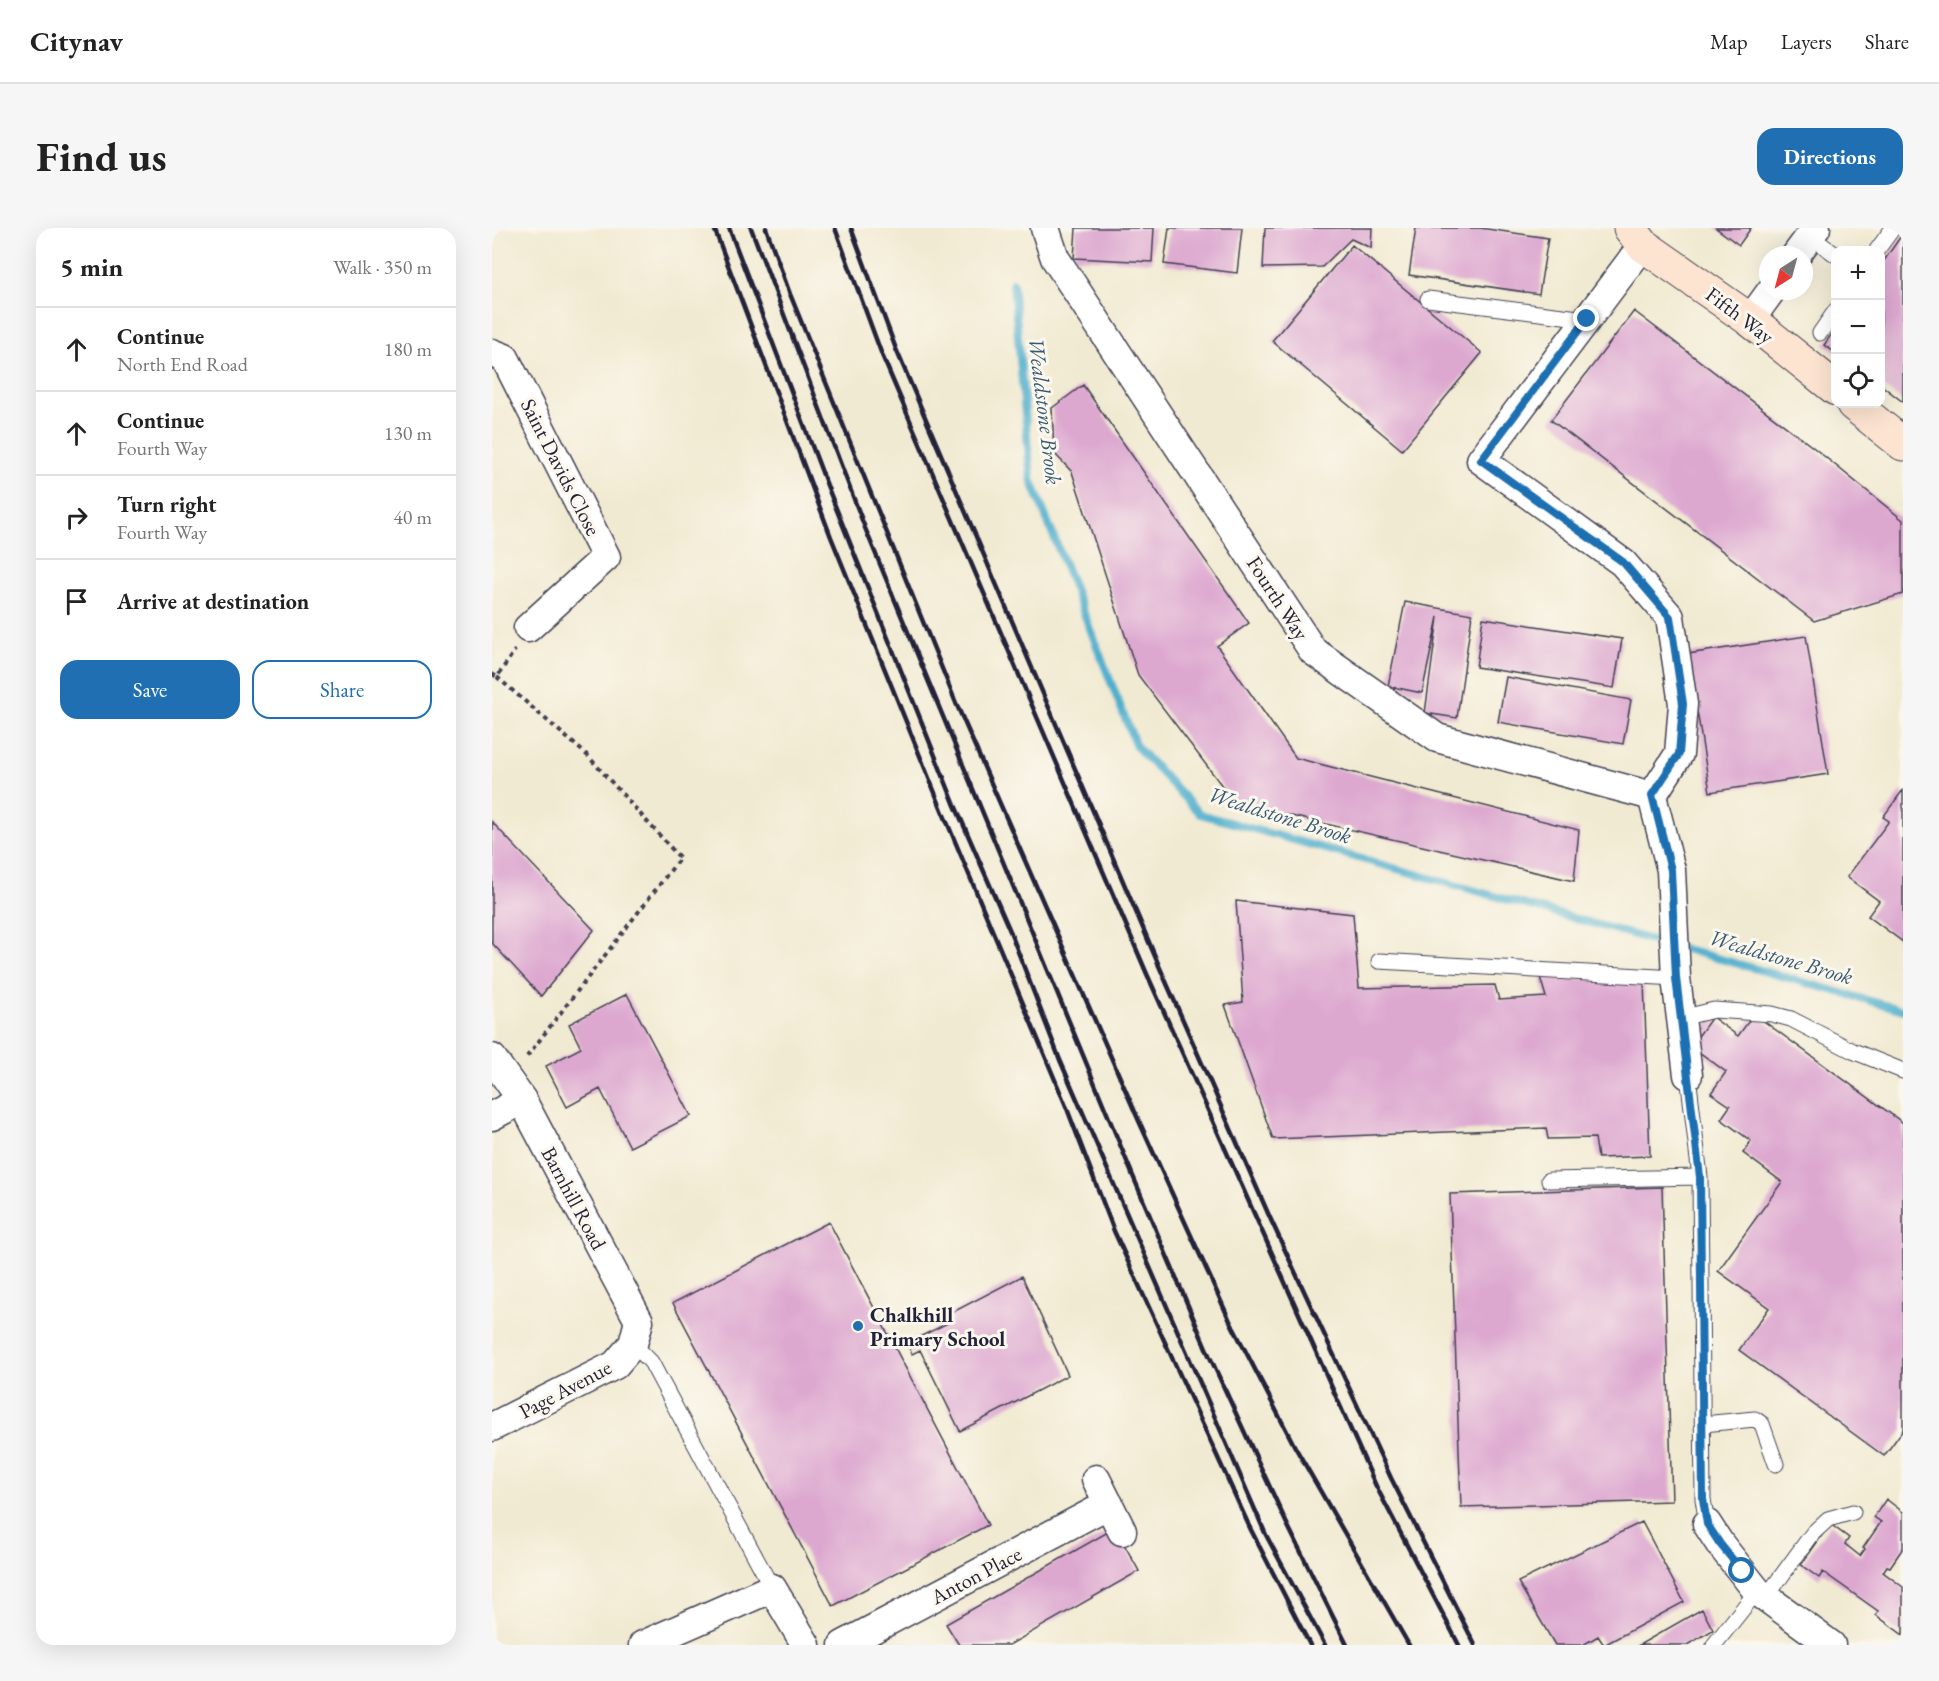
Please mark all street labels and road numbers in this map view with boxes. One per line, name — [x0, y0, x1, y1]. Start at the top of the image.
street label: Fifth Way — [1700, 281, 1780, 350]
street label: Saint Davids Close — [515, 394, 607, 540]
street label: Fourth Way — [1241, 551, 1316, 646]
street label: Barnhill Road — [536, 1142, 613, 1255]
street label: Page Avenue — [514, 1353, 616, 1425]
street label: Anton Place — [925, 1540, 1026, 1611]

